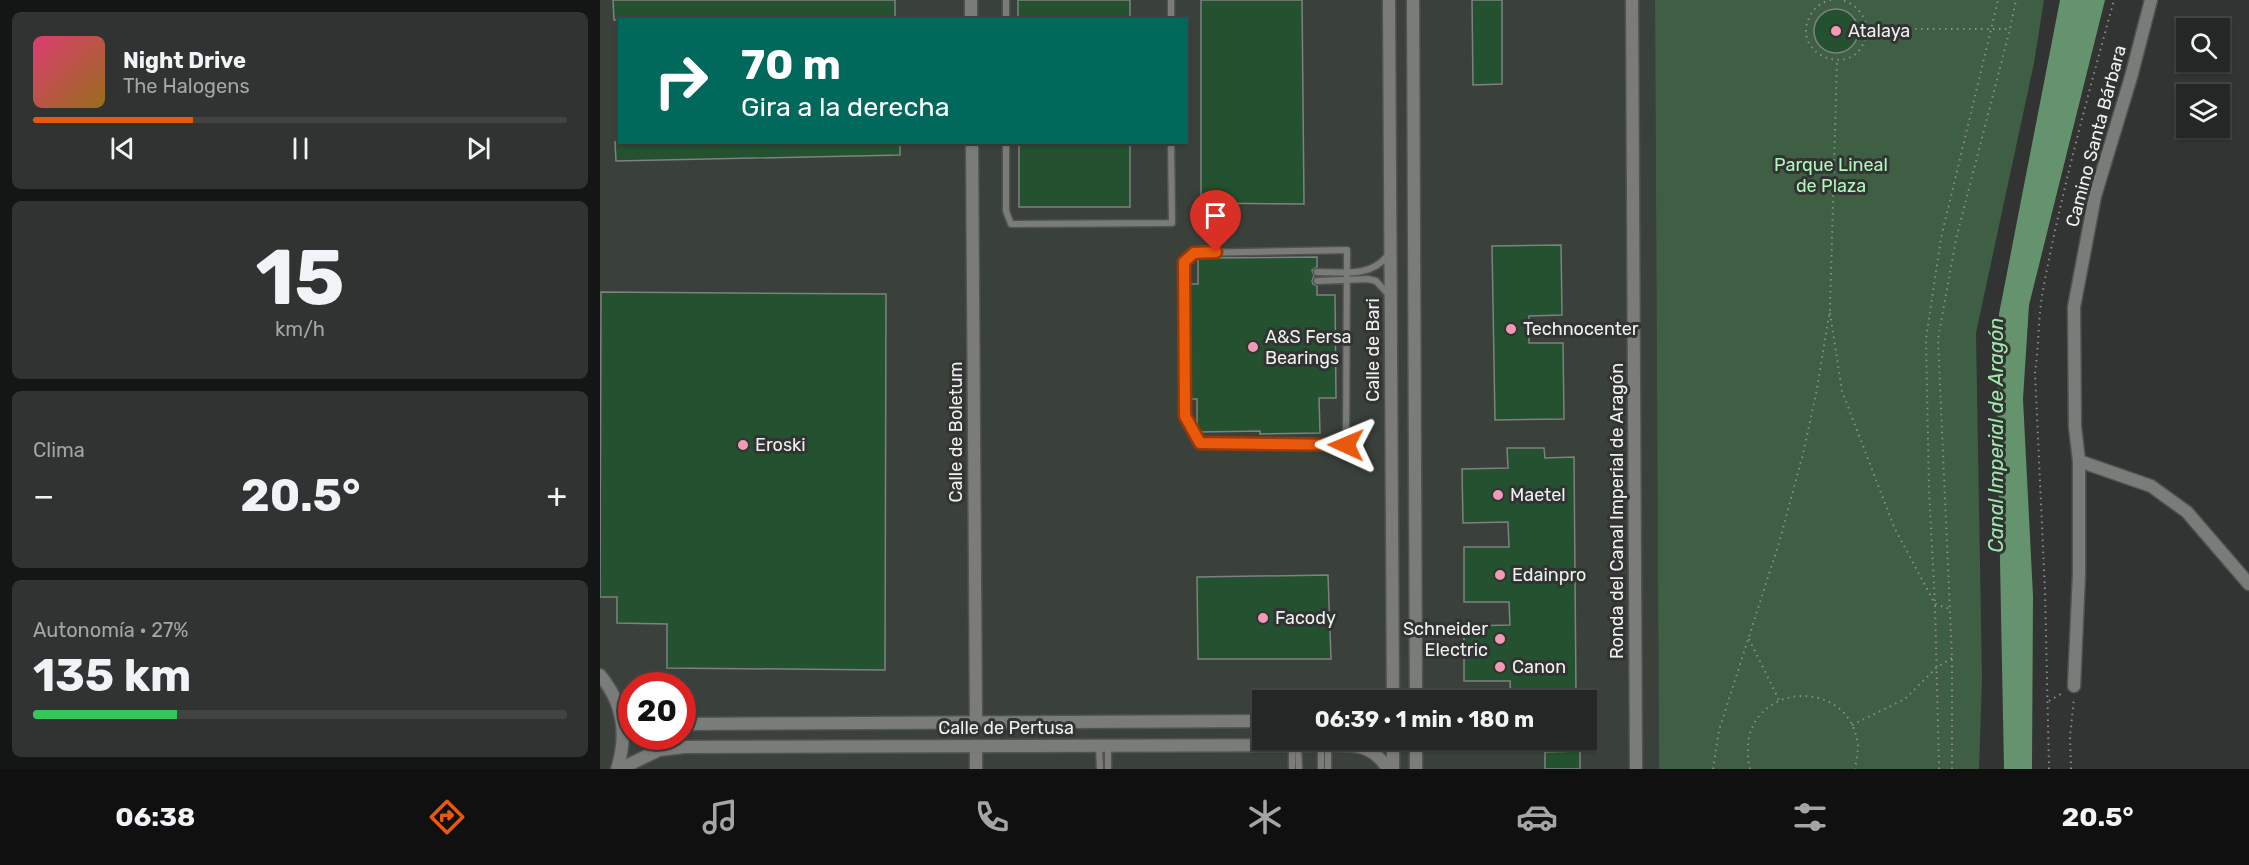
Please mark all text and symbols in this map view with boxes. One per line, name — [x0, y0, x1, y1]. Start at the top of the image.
map controls — [2176, 18, 2230, 138]
button: search — [2176, 18, 2230, 72]
place label: Atalaya — [1848, 20, 1910, 42]
marker: Atalaya — [1829, 24, 1843, 38]
text: 70 m — [741, 40, 841, 90]
icon: right — [642, 42, 720, 120]
street label: Camino Santa Bárbara — [2061, 43, 2131, 229]
text: Night Drive — [123, 47, 246, 74]
text: The Halogens — [123, 74, 250, 98]
button: layers — [2176, 84, 2230, 138]
text: Gira a la derecha — [741, 91, 950, 123]
icon: previous — [106, 132, 139, 165]
icon: pause — [284, 132, 317, 165]
icon: next — [462, 132, 495, 165]
park label: Parque Lineal de Plaza — [1774, 154, 1888, 197]
pin — [1190, 190, 1241, 252]
icon: arrive — [1199, 199, 1232, 232]
text: 15 — [255, 231, 345, 324]
street label: Calle de Bari — [1362, 298, 1384, 402]
text: km/h — [275, 317, 325, 341]
place label: Technocenter — [1523, 318, 1639, 340]
water label: Canal Imperial de Aragón — [1984, 318, 2008, 552]
marker: Technocenter — [1504, 322, 1518, 336]
place label: A&S Fersa Bearings — [1265, 326, 1352, 369]
marker: A&S Fersa Bearings — [1246, 340, 1260, 354]
street label: Calle de Boletum — [945, 362, 967, 503]
street label: Ronda del Canal Imperial de Aragón — [1606, 363, 1628, 659]
position arrow — [1314, 413, 1378, 477]
place label: Eroski — [755, 434, 806, 456]
text: Clima — [33, 438, 85, 462]
marker: Eroski — [736, 438, 750, 452]
text: 20.5° — [241, 469, 360, 522]
text: − — [33, 476, 54, 515]
text: + — [546, 476, 567, 515]
place label: Maetel — [1510, 484, 1566, 506]
marker: Maetel — [1491, 488, 1505, 502]
place label: Edainpro — [1512, 564, 1586, 586]
marker: Edainpro — [1493, 568, 1507, 582]
place label: Facody — [1275, 607, 1336, 629]
marker: Facody — [1256, 611, 1270, 625]
text: Autonomía · 27% — [33, 618, 189, 642]
place label: Schneider Electric — [1403, 618, 1488, 661]
marker: Schneider Electric — [1493, 632, 1507, 646]
text: 135 km — [33, 649, 191, 702]
place label: Canon — [1512, 656, 1566, 678]
marker: Canon — [1493, 660, 1507, 674]
speed limit sign: 20 — [618, 672, 696, 750]
text: 06:39 · 1 min · 180 m — [1315, 706, 1534, 733]
street label: Calle de Pertusa — [938, 717, 1074, 739]
icon: directions — [426, 796, 468, 838]
icon: music — [699, 796, 741, 838]
icon: phone — [971, 796, 1013, 838]
icon: climate — [1244, 796, 1286, 838]
icon: car — [1516, 796, 1558, 838]
icon: filters — [1789, 796, 1831, 838]
text: 06:38 — [115, 801, 195, 833]
text: 20.5° — [2062, 801, 2134, 833]

